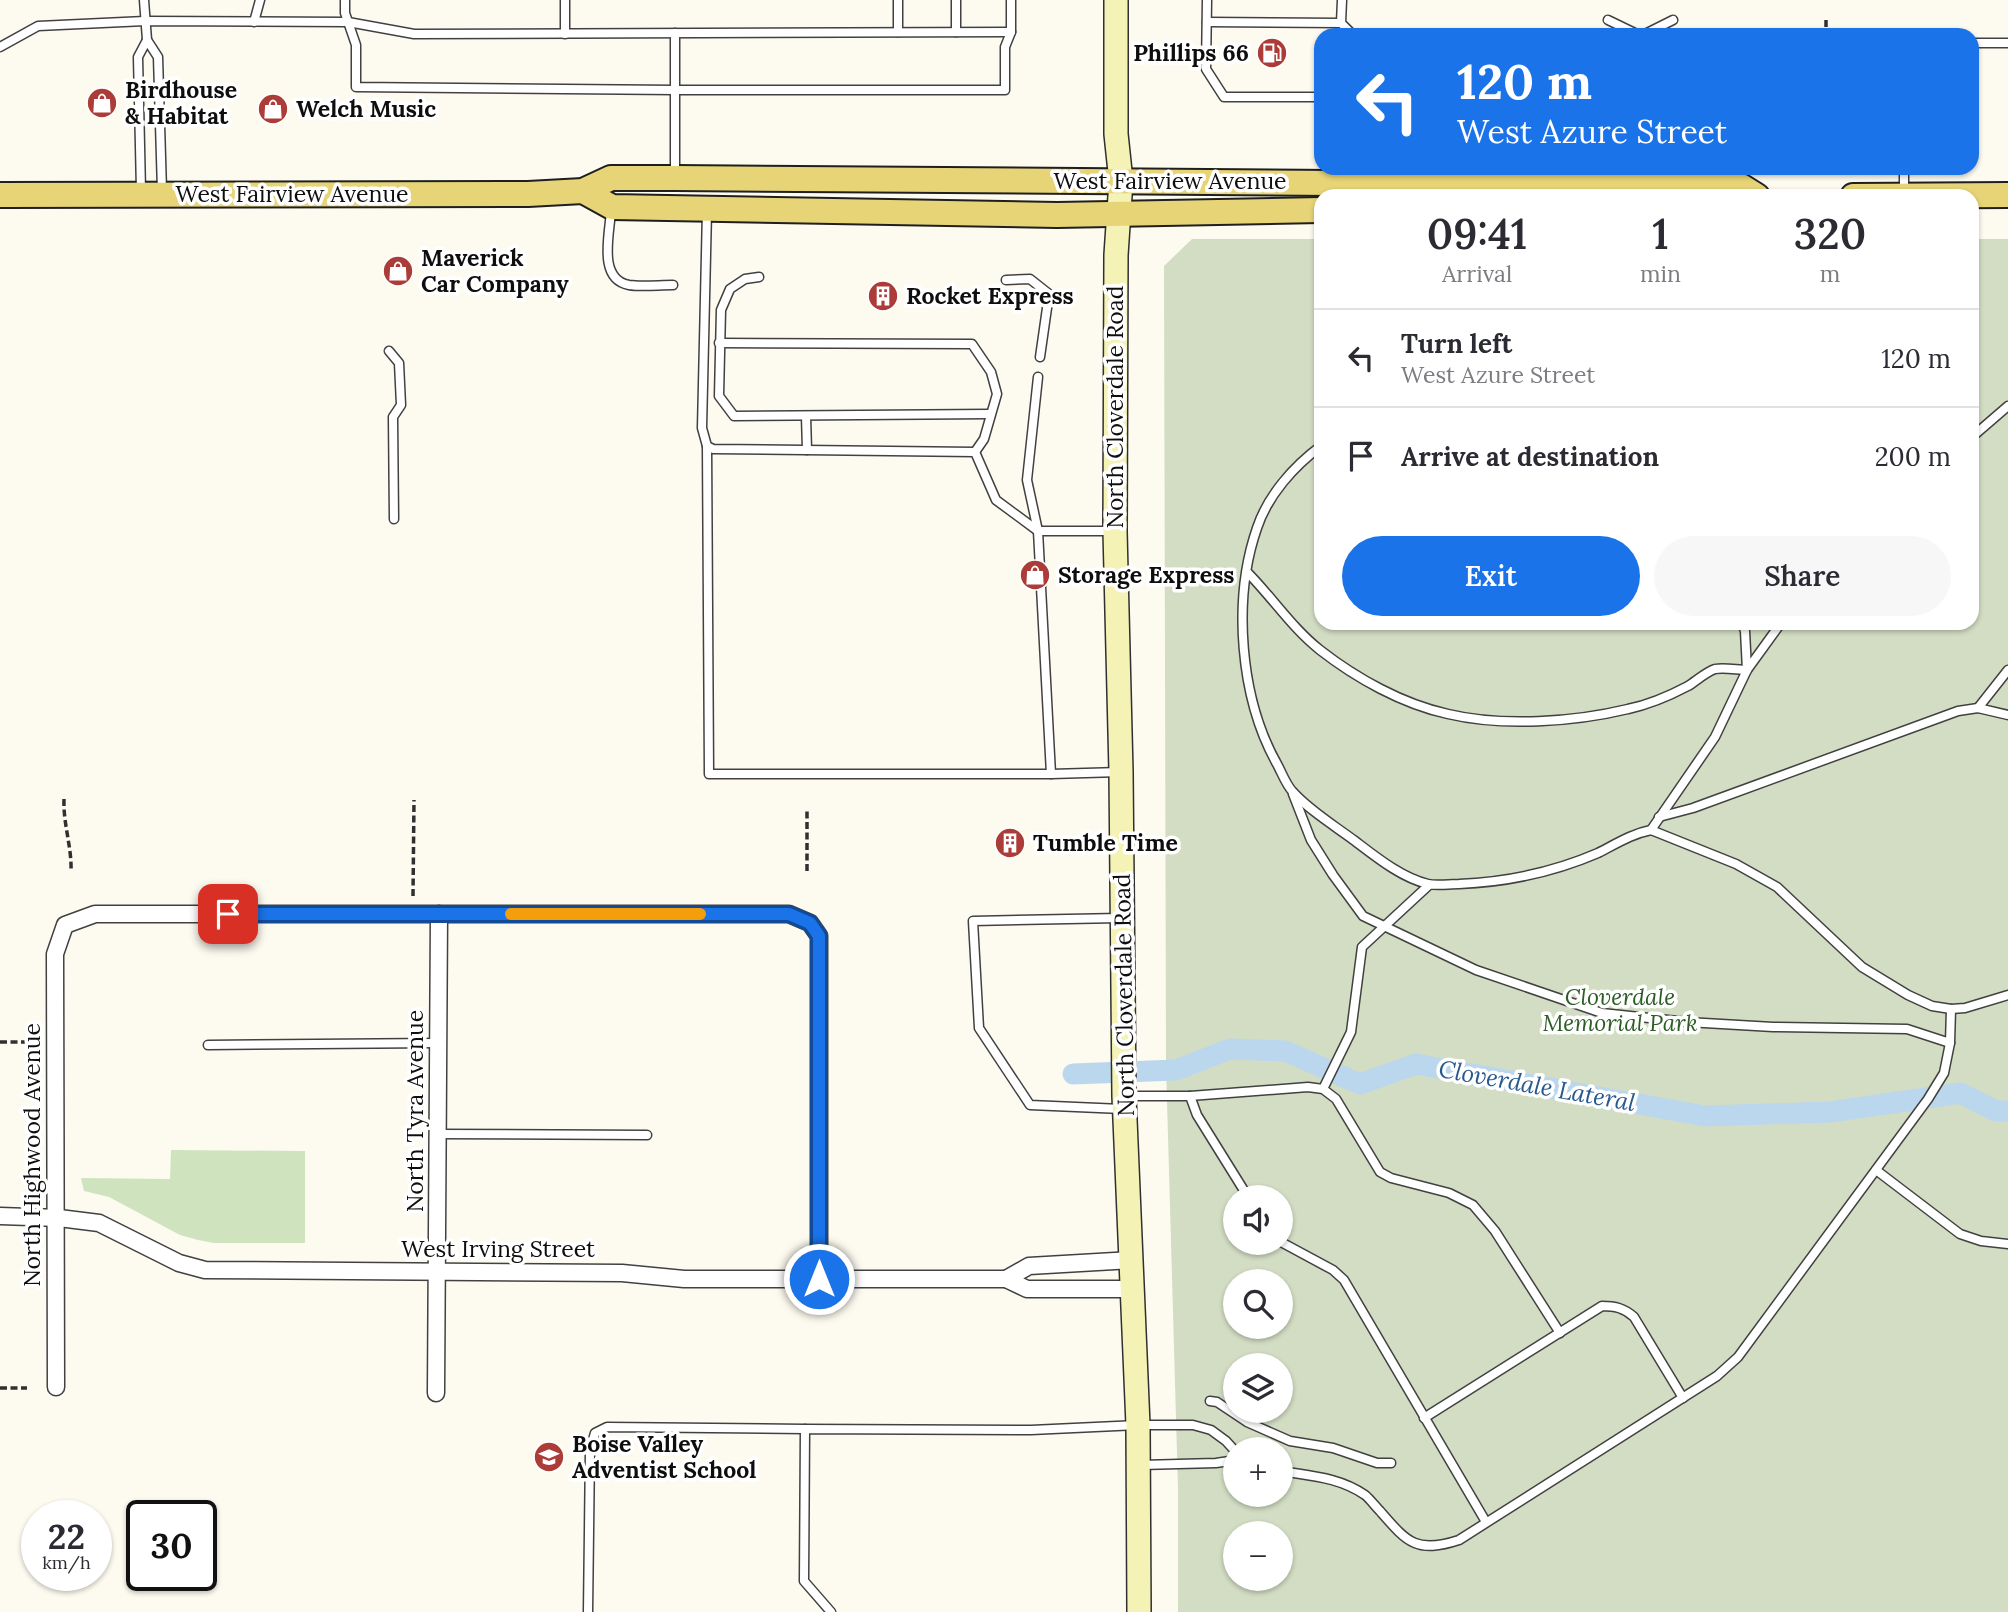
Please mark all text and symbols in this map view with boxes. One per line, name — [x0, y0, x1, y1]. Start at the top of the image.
fuel station icon: Phillips 66 — [1255, 36, 1289, 70]
place label: Phillips 66 — [1133, 38, 1249, 67]
text: 120 m — [1457, 50, 1592, 112]
icon: left — [1342, 56, 1433, 147]
place label: Birdhouse & Habitat — [125, 75, 237, 130]
shop icon: Birdhouse & Habitat — [85, 86, 119, 120]
shop icon: Welch Music — [256, 92, 290, 126]
place label: Welch Music — [296, 94, 436, 123]
text: West Azure Street — [1457, 111, 1727, 152]
street label: West Fairview Avenue — [1053, 166, 1287, 195]
street label: West Fairview Avenue — [175, 179, 409, 208]
text: 09:41 — [1427, 207, 1527, 261]
text: 1 — [1652, 207, 1669, 261]
text: 320 — [1794, 207, 1866, 261]
place label: Maverick Car Company — [421, 243, 569, 298]
shop icon: Maverick Car Company — [381, 254, 415, 288]
text: Arrival — [1442, 259, 1512, 288]
text: min — [1640, 259, 1681, 288]
text: m — [1820, 259, 1840, 288]
building icon: Rocket Express — [866, 279, 900, 313]
place label: Rocket Express — [906, 281, 1074, 310]
street label: North Cloverdale Road — [1100, 285, 1129, 528]
text: Turn left — [1401, 327, 1512, 360]
icon: left — [1342, 339, 1380, 377]
text: 120 m — [1881, 342, 1951, 375]
text: West Azure Street — [1401, 360, 1595, 389]
icon: arrive — [1342, 437, 1380, 475]
text: Arrive at destination — [1401, 440, 1659, 473]
text: 200 m — [1875, 440, 1951, 473]
button: Exit — [1342, 536, 1640, 616]
button: Share — [1654, 536, 1951, 616]
shop icon: Storage Express — [1018, 558, 1052, 592]
place label: Storage Express — [1058, 560, 1234, 589]
building icon: Tumble Time — [993, 826, 1027, 860]
place label: Tumble Time — [1033, 828, 1178, 857]
street label: North Cloverdale Road — [1107, 873, 1140, 1117]
pin — [198, 884, 258, 944]
icon: arrive — [209, 895, 247, 933]
park label: Cloverdale Memorial Park — [1542, 982, 1698, 1037]
street label: North Tyra Avenue — [400, 1010, 429, 1212]
street label: North Highwood Avenue — [17, 1023, 46, 1287]
water label: Cloverdale Lateral — [1436, 1053, 1638, 1118]
map controls — [1223, 1185, 1293, 1591]
button: sound — [1223, 1185, 1293, 1255]
street label: West Irving Street — [401, 1234, 595, 1263]
position arrow — [782, 1242, 856, 1316]
button: search — [1223, 1269, 1293, 1339]
button: layers — [1223, 1353, 1293, 1423]
place label: Boise Valley Adventist School — [572, 1429, 756, 1484]
button: + — [1223, 1437, 1293, 1507]
school or university icon: Boise Valley Adventist School — [532, 1440, 566, 1474]
speed limit sign: 30 — [126, 1500, 217, 1591]
text: 22 — [48, 1514, 85, 1559]
button: − — [1223, 1521, 1293, 1591]
text: km/h — [42, 1551, 91, 1574]

